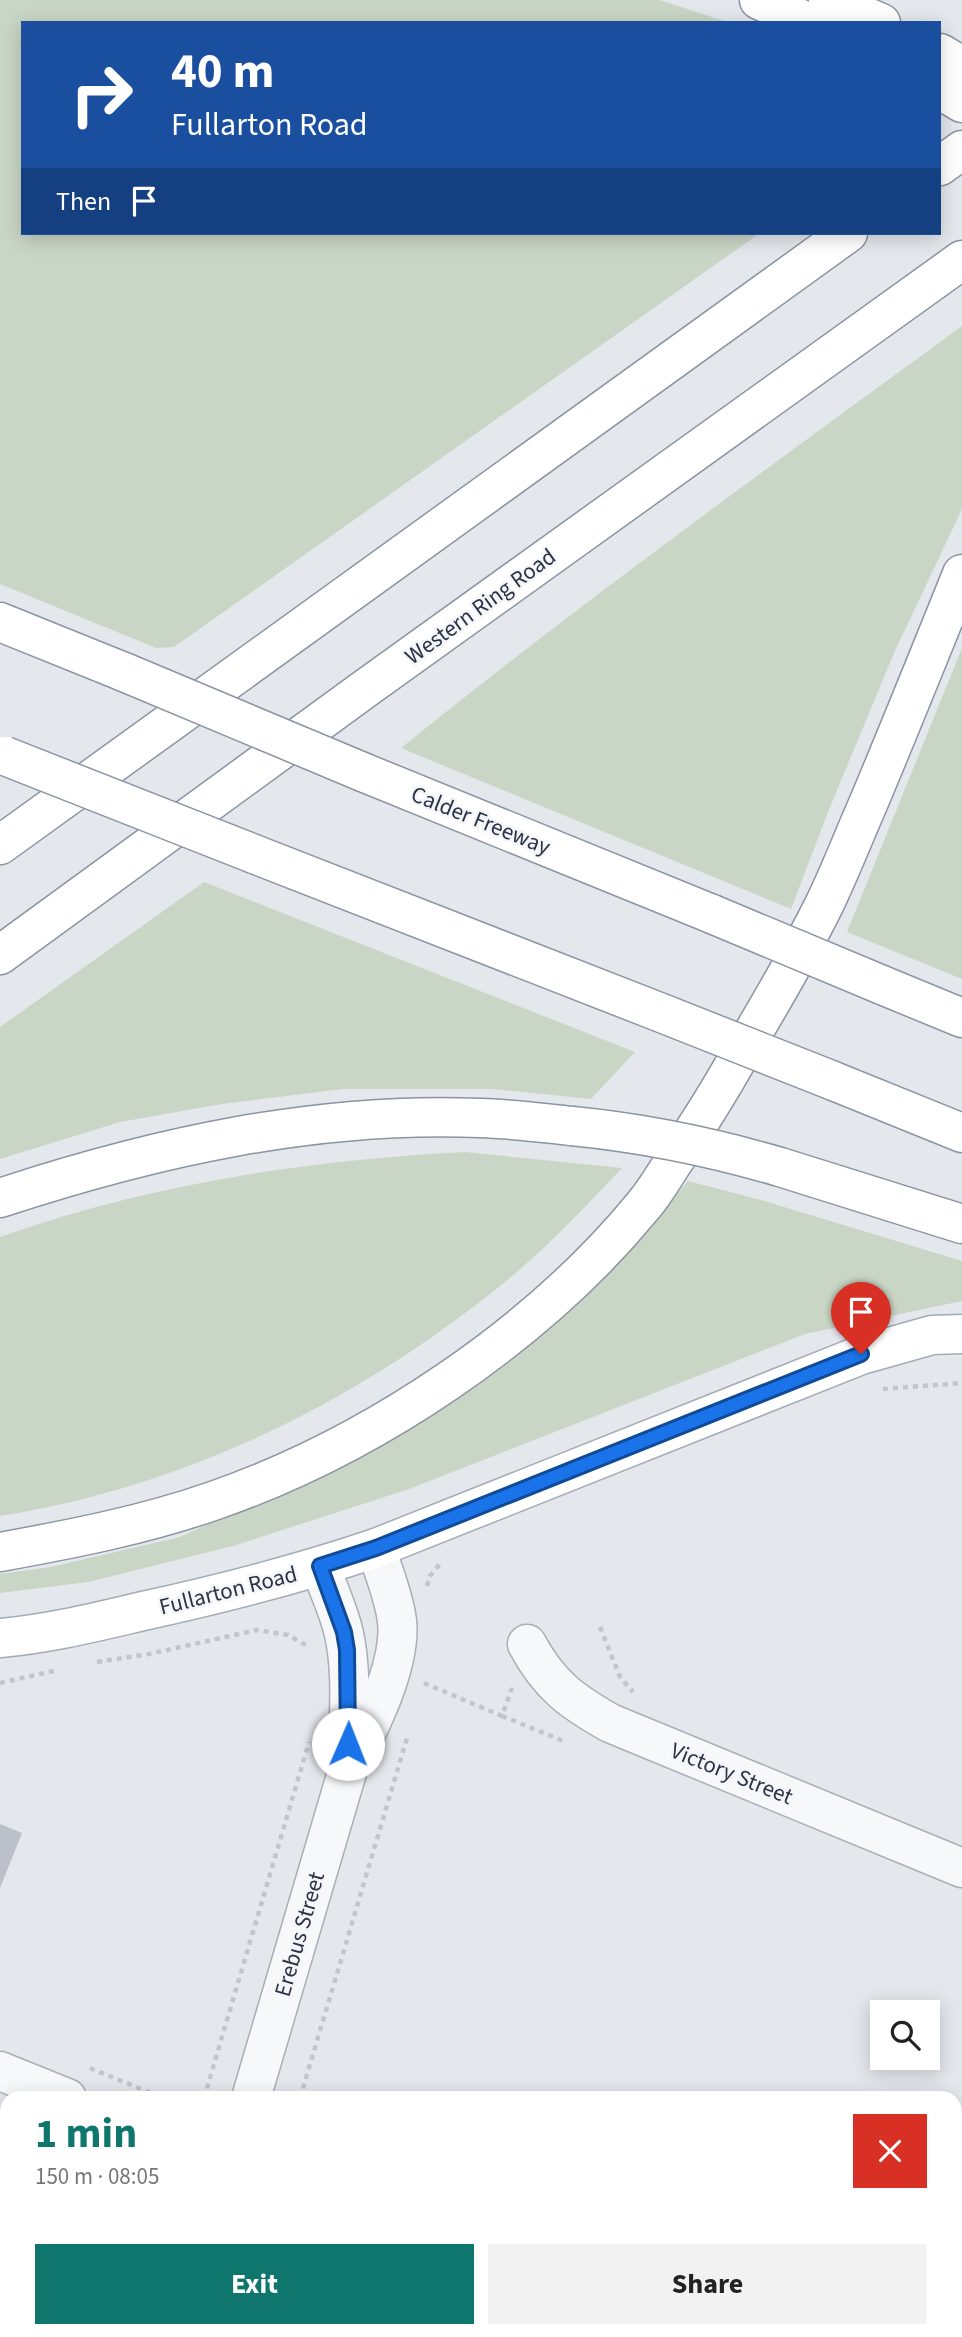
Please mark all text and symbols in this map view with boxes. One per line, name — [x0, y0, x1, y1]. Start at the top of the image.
text: 40 m — [171, 37, 275, 107]
icon: right — [56, 49, 147, 140]
text: Fullarton Road — [171, 102, 368, 148]
icon: arrive — [125, 182, 163, 220]
text: Then — [56, 183, 111, 220]
street label: Western Ring Road — [398, 540, 563, 673]
street label: Calder Freeway — [406, 778, 556, 863]
pin — [831, 1282, 891, 1354]
icon: arrive — [842, 1293, 880, 1331]
street label: Fullarton Road — [156, 1557, 301, 1624]
position arrow — [311, 1707, 385, 1781]
street label: Victory Street — [666, 1734, 798, 1813]
street label: Erebus Street — [266, 1868, 333, 2000]
map controls — [870, 2000, 940, 2070]
button: search — [870, 2000, 940, 2070]
text: 1 min — [35, 2104, 137, 2164]
button: close — [853, 2114, 927, 2188]
text: 150 m · 08:05 — [35, 2160, 159, 2193]
button: Exit — [35, 2244, 474, 2324]
button: Share — [488, 2244, 927, 2324]

